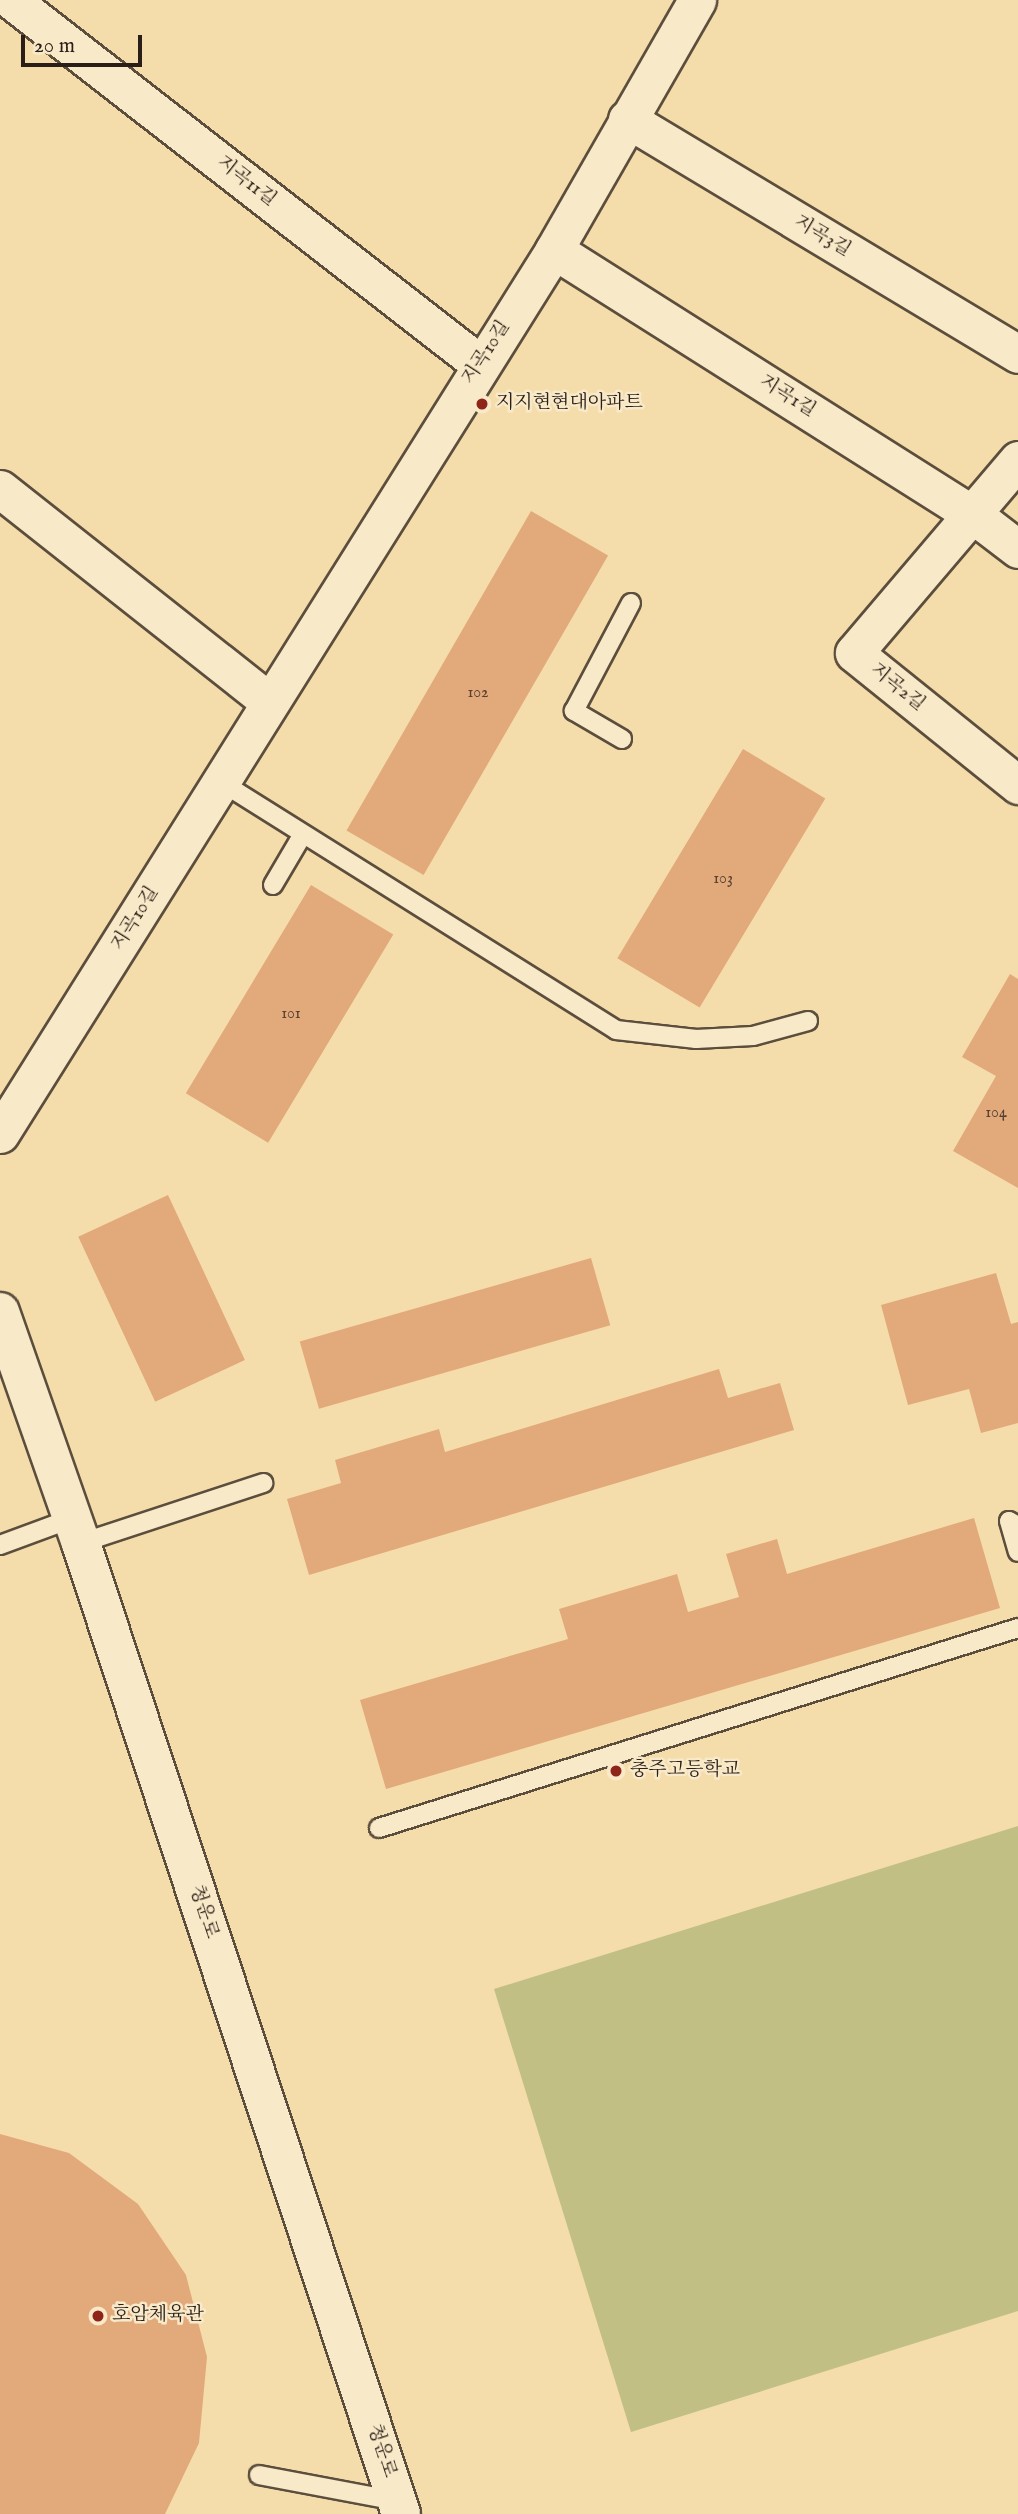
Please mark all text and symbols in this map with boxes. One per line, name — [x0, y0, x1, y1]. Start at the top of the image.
scale bar — [24, 21, 145, 65]
text: 20 m — [34, 33, 75, 60]
street label: 지곡11길 — [212, 152, 280, 212]
street label: 지곡3길 — [789, 211, 855, 263]
street label: 지곡10길 — [458, 317, 516, 389]
street label: 지곡1길 — [755, 371, 819, 423]
place label: 지지현현대아파트 — [496, 393, 643, 415]
marker: 지지현현대아파트 — [474, 396, 490, 412]
street label: 지곡2길 — [865, 659, 929, 717]
house number: 102 — [467, 683, 489, 703]
house number: 103 — [713, 869, 733, 889]
street label: 지곡10길 — [107, 883, 165, 955]
house number: 101 — [281, 1004, 301, 1024]
house number: 104 — [985, 1103, 1007, 1123]
place label: 충주고등학교 — [630, 1760, 740, 1782]
marker: 충주고등학교 — [608, 1763, 624, 1779]
street label: 청운로 — [184, 1882, 222, 1942]
place label: 호암체육관 — [112, 2305, 204, 2327]
marker: 호암체육관 — [90, 2308, 106, 2324]
street label: 청운로 — [362, 2421, 400, 2481]

